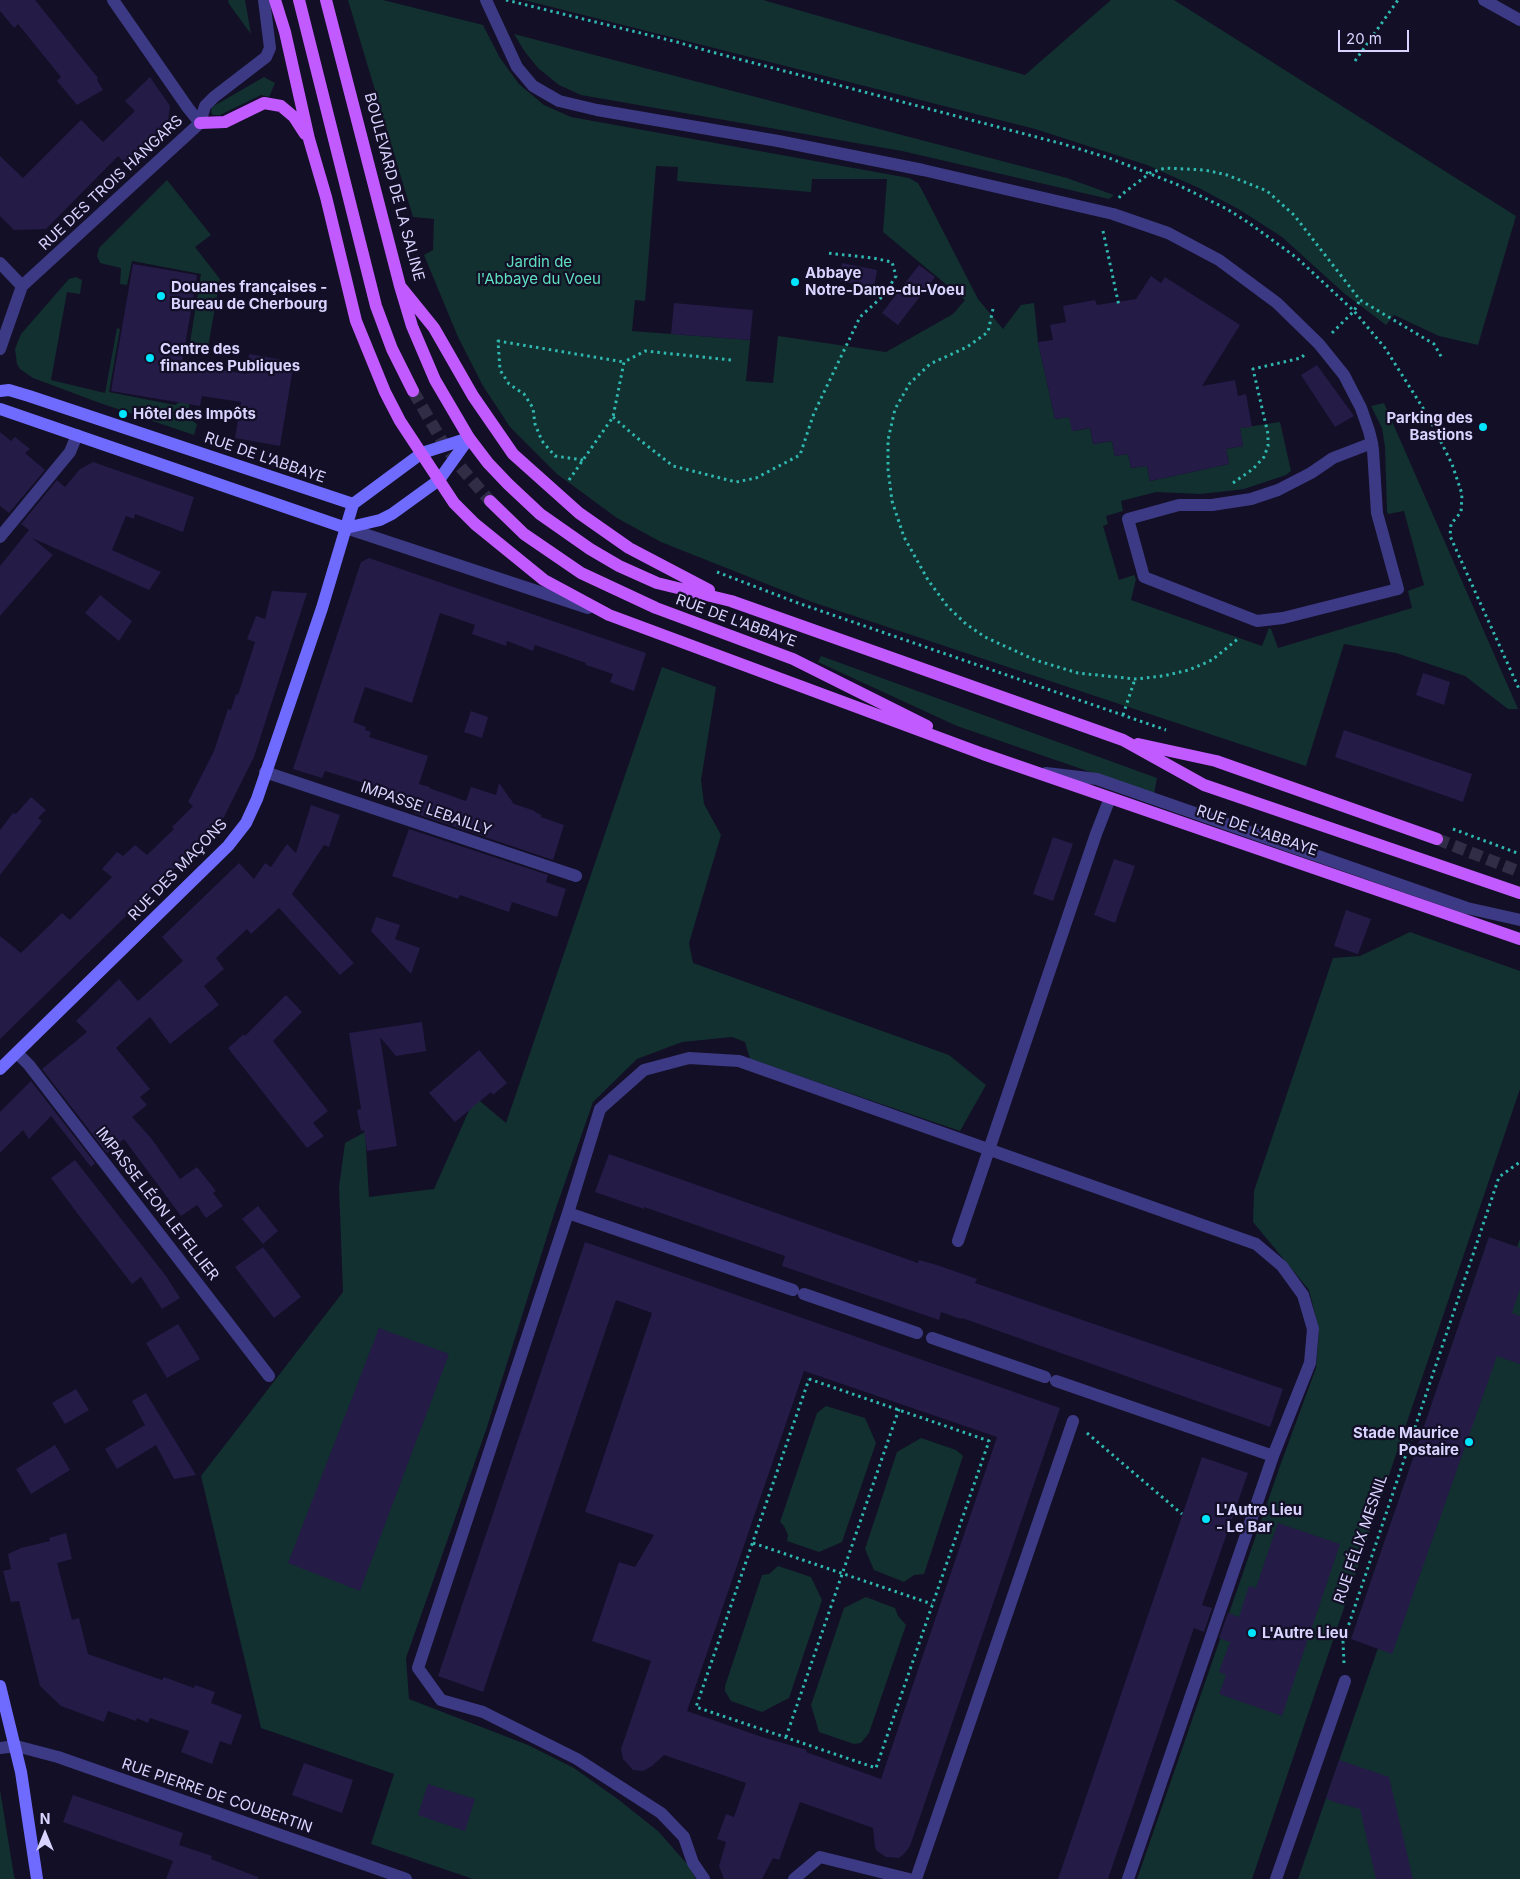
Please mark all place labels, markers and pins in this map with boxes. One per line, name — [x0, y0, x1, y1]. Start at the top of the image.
place label: Abbaye Notre-Dame-du-Voeu — [805, 264, 964, 299]
marker: Abbaye Notre-Dame-du-Voeu — [789, 276, 801, 288]
place label: Douanes françaises - Bureau de Cherbourg — [171, 278, 328, 313]
marker: Douanes françaises - Bureau de Cherbourg — [155, 290, 167, 302]
place label: Centre des finances Publiques — [160, 340, 300, 375]
marker: Centre des finances Publiques — [144, 352, 156, 364]
place label: Hôtel des Impôts — [133, 405, 256, 423]
marker: Hôtel des Impôts — [117, 408, 129, 420]
place label: Parking des Bastions — [1386, 409, 1473, 444]
marker: Parking des Bastions — [1477, 421, 1489, 433]
place label: Stade Maurice Postaire — [1353, 1424, 1459, 1459]
marker: Stade Maurice Postaire — [1463, 1436, 1475, 1448]
place label: L'Autre Lieu - Le Bar — [1216, 1501, 1302, 1536]
marker: L'Autre Lieu - Le Bar — [1200, 1513, 1212, 1525]
place label: L'Autre Lieu — [1262, 1624, 1348, 1642]
marker: L'Autre Lieu — [1246, 1627, 1258, 1639]

